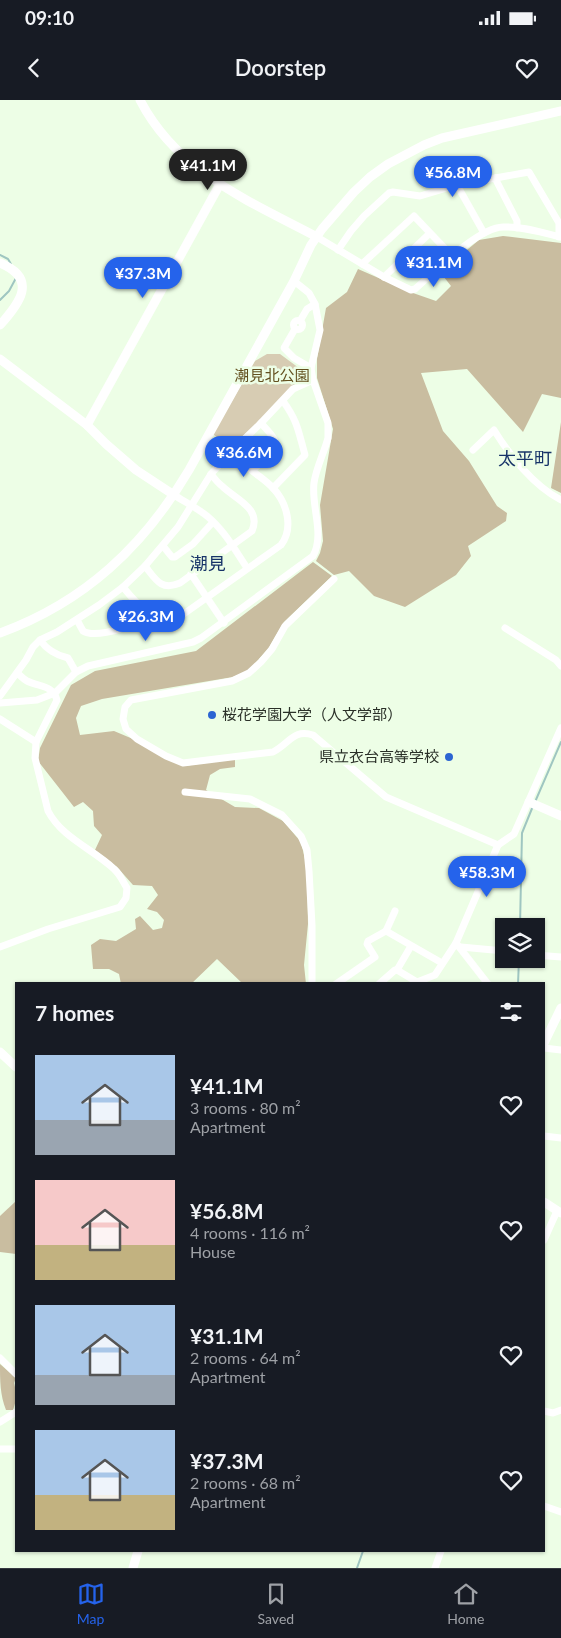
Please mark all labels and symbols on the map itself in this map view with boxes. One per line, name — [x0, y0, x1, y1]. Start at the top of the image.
pin: ¥41.1M — [167, 148, 249, 191]
pin: ¥56.8M — [412, 156, 494, 198]
pin: ¥31.1M — [393, 246, 475, 288]
pin: ¥37.3M — [102, 256, 184, 299]
park label: 潮見北公園 — [234, 366, 310, 384]
pin: ¥36.6M — [203, 436, 285, 478]
district label: 太平町 — [498, 447, 552, 469]
district label: 潮見 — [190, 552, 226, 574]
pin: ¥26.3M — [105, 600, 187, 642]
place label: 桜花学園大学（人文学部） — [222, 705, 402, 723]
marker: 桜花学園大学（人文学部） — [206, 709, 218, 721]
place label: 県立衣台高等学校 — [319, 747, 439, 765]
marker: 県立衣台高等学校 — [443, 751, 455, 763]
pin: ¥58.3M — [446, 856, 528, 898]

